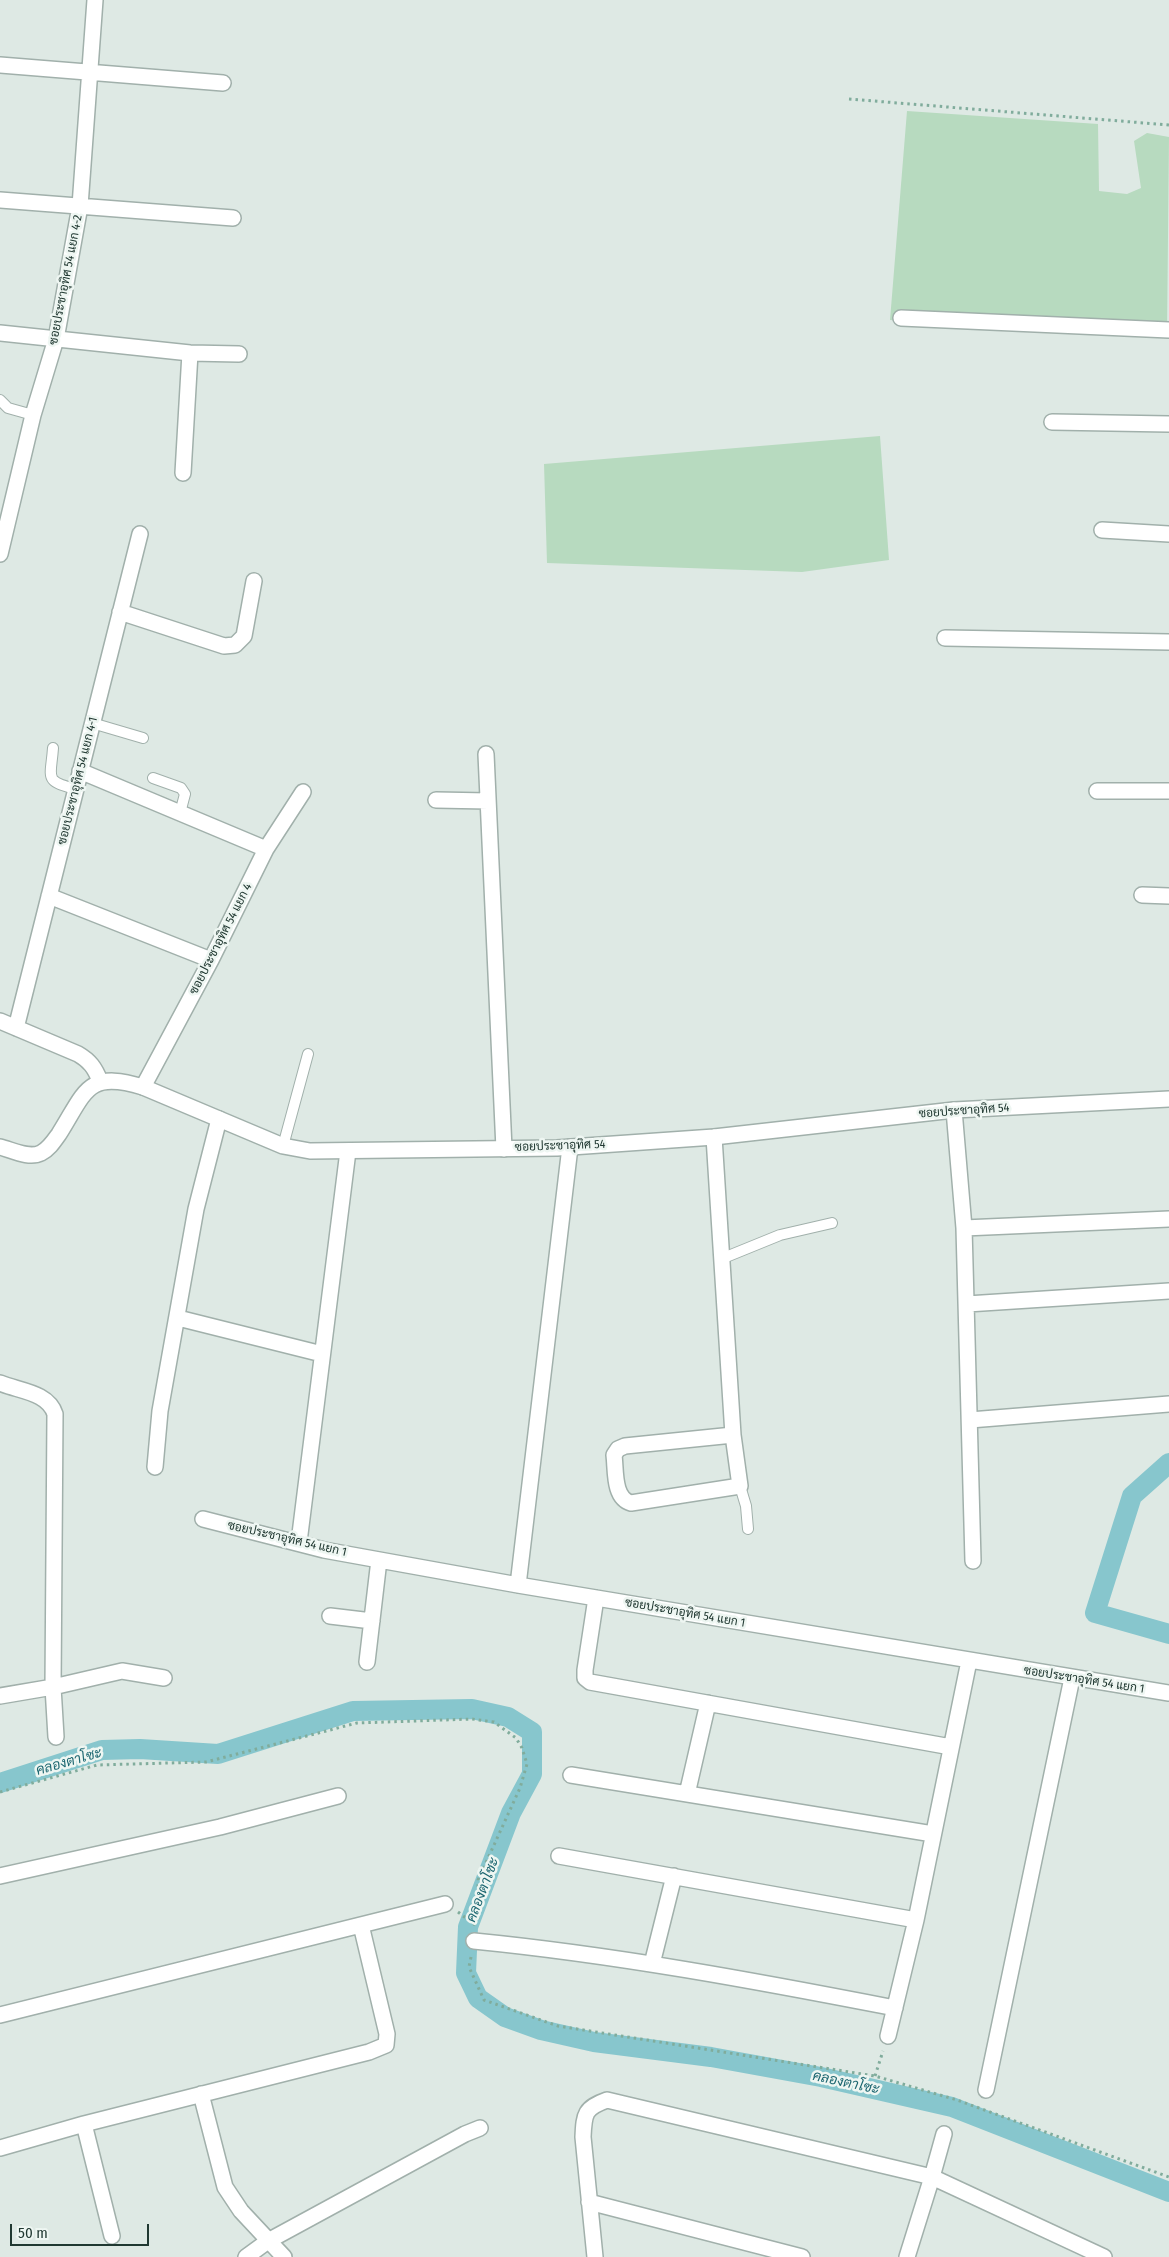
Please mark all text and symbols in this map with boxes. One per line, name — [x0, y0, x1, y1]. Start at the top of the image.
street label: ซอยประชาอุทิศ 54 แยก 4-2 — [46, 214, 86, 346]
street label: ซอยประชาอุทิศ 54 แยก 4-1 — [55, 716, 101, 846]
street label: ซอยประชาอุทิศ 54 แยก 4 — [187, 881, 255, 997]
street label: ซอยประชาอุทิศ 54 — [918, 1101, 1010, 1121]
street label: ซอยประชาอุทิศ 54 — [514, 1137, 606, 1155]
street label: ซอยประชาอุทิศ 54 แยก 1 — [226, 1518, 348, 1560]
street label: ซอยประชาอุทิศ 54 แยก 1 — [624, 1595, 746, 1631]
street label: ซอยประชาอุทิศ 54 แยก 1 — [1023, 1663, 1145, 1697]
water label: คลองตาโซะ — [34, 1745, 104, 1779]
water label: คลองตาโซะ — [463, 1855, 503, 1925]
water label: คลองตาโซะ — [811, 2068, 881, 2098]
scale bar — [12, 2214, 151, 2246]
text: 50 m — [18, 2224, 48, 2242]

